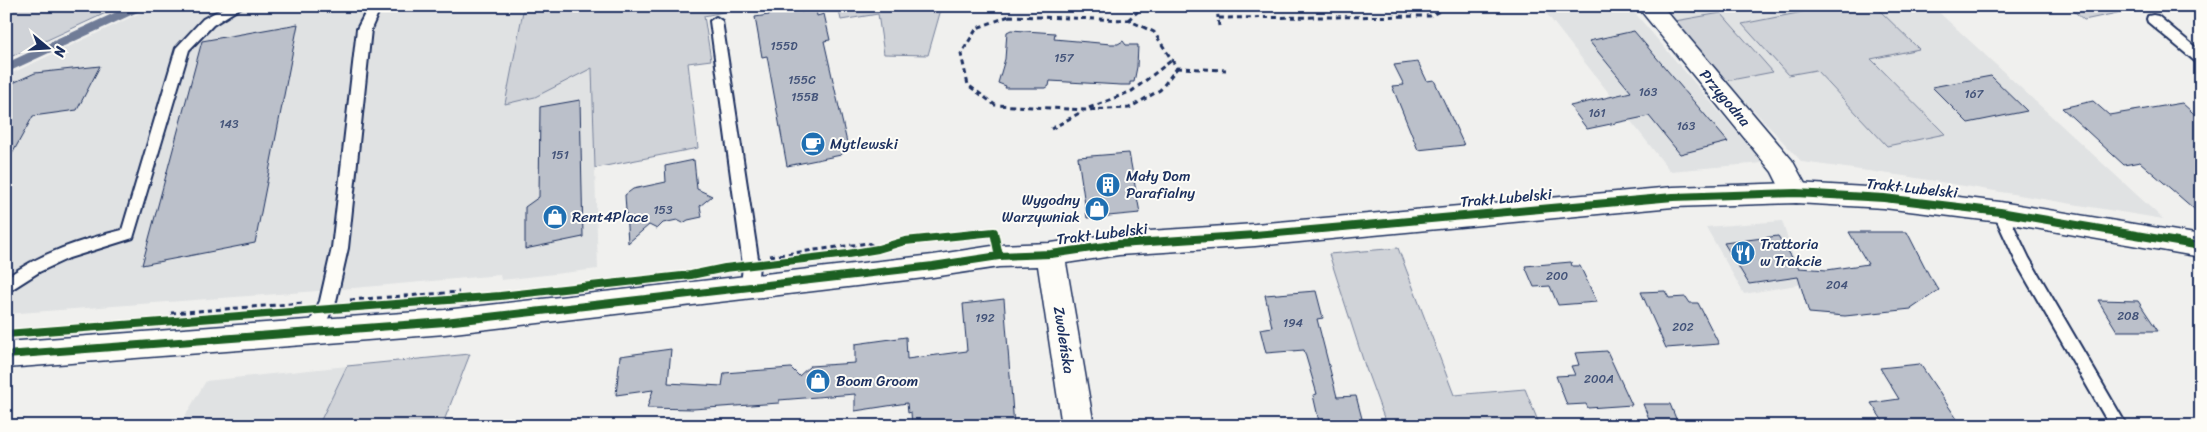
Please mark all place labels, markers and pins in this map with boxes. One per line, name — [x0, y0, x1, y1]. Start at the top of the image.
cafe icon: Mytlewski — [800, 131, 826, 157]
place label: Mytlewski — [830, 131, 899, 157]
place label: Mały Dom Parafialny — [1126, 163, 1195, 206]
building icon: Mały Dom Parafialny — [1095, 172, 1121, 198]
place label: Wygodny Warzywniak — [1002, 187, 1080, 230]
shop icon: Wygodny Warzywniak — [1084, 196, 1110, 222]
shop icon: Rent4Place — [542, 204, 568, 230]
place label: Rent4Place — [572, 204, 648, 230]
place label: Trattoria w Trakcie — [1760, 231, 1822, 274]
restaurant icon: Trattoria w Trakcie — [1730, 240, 1756, 266]
shop icon: Boom Groom — [805, 368, 831, 394]
place label: Boom Groom — [836, 368, 918, 394]

